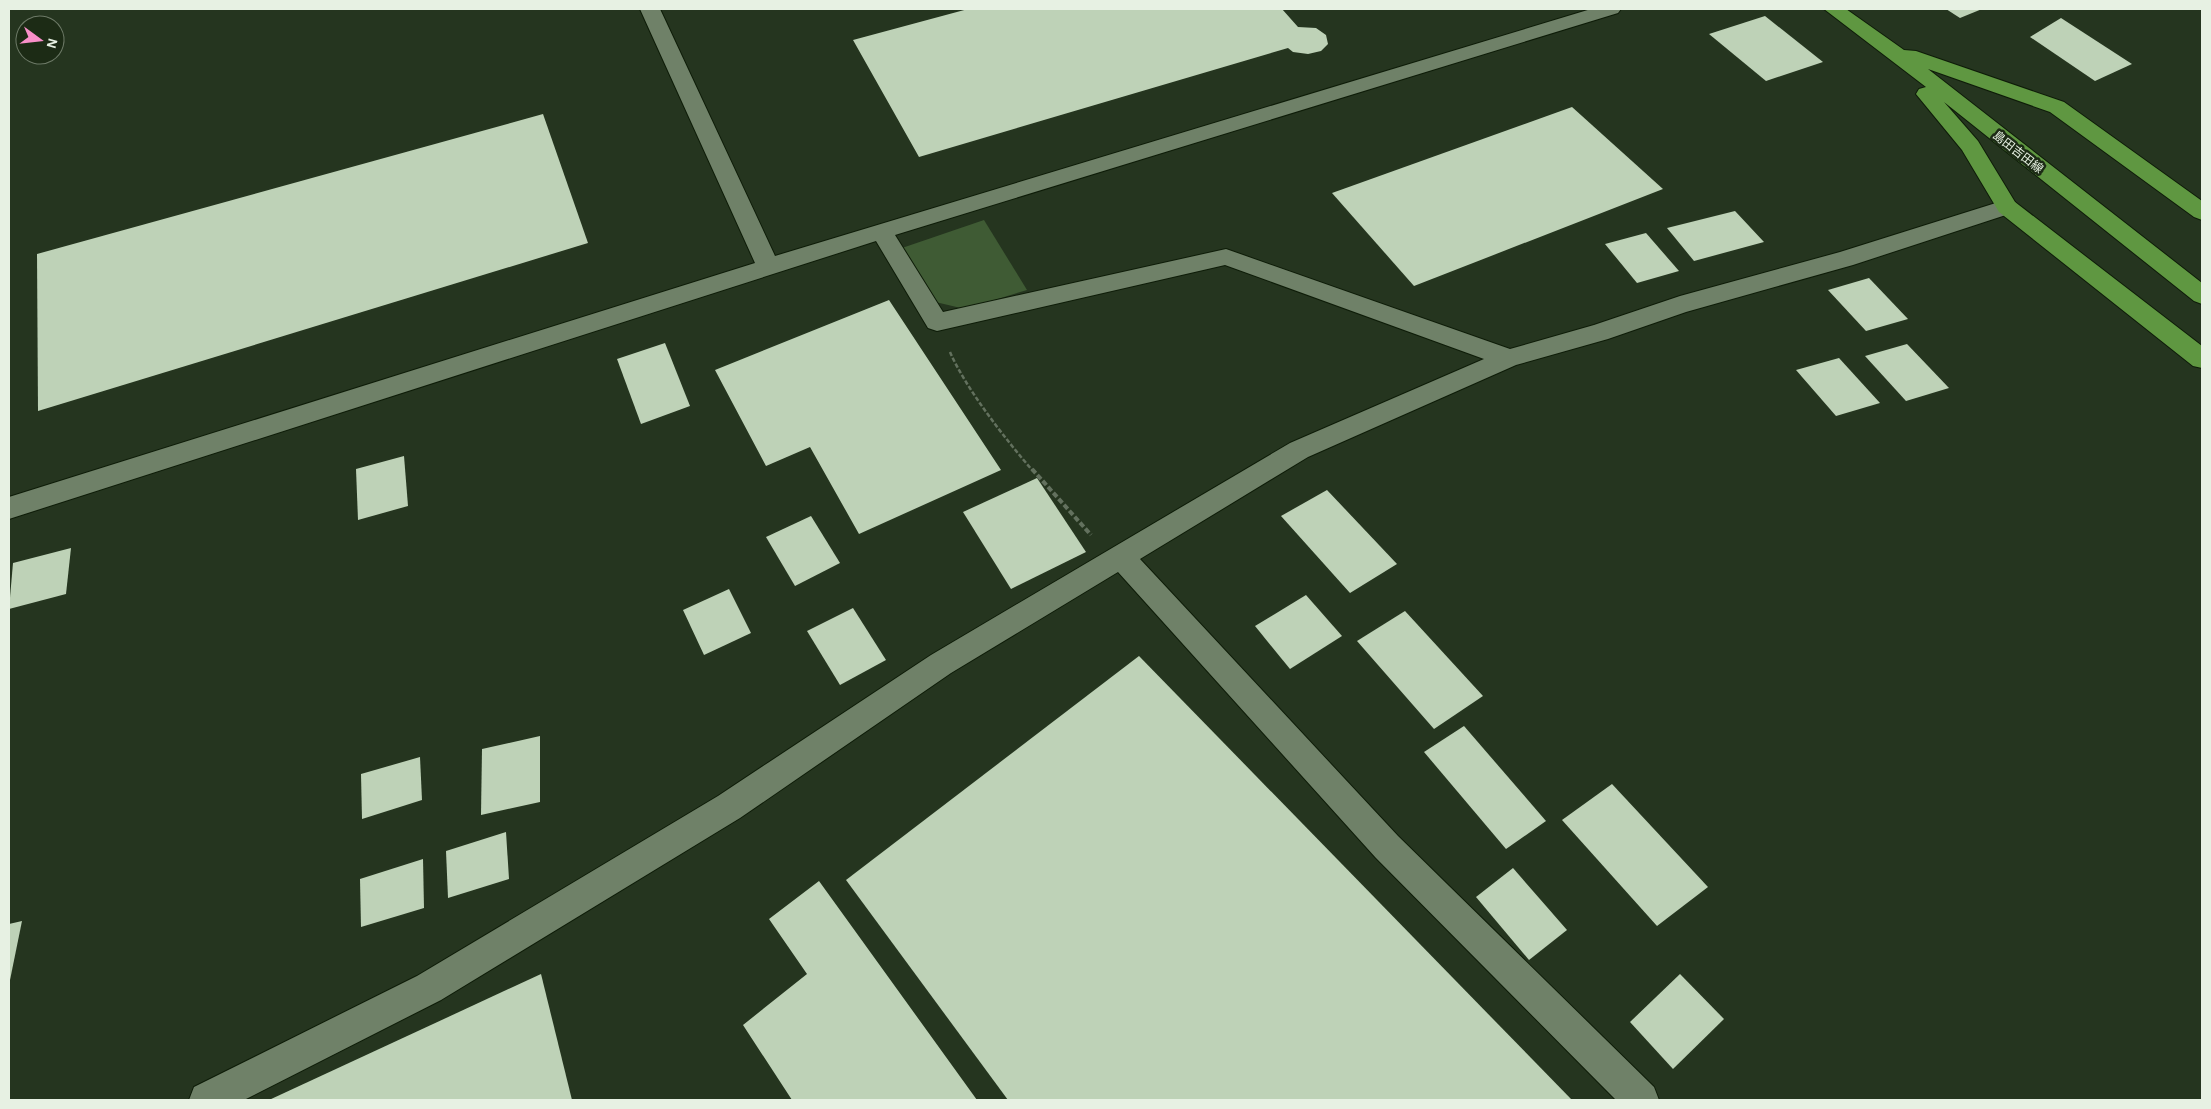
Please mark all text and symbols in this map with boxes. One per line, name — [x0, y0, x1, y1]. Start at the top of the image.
north arrow — [15, 15, 65, 65]
text: N — [44, 37, 60, 50]
street label: 島田吉田線 — [1991, 128, 2046, 175]

